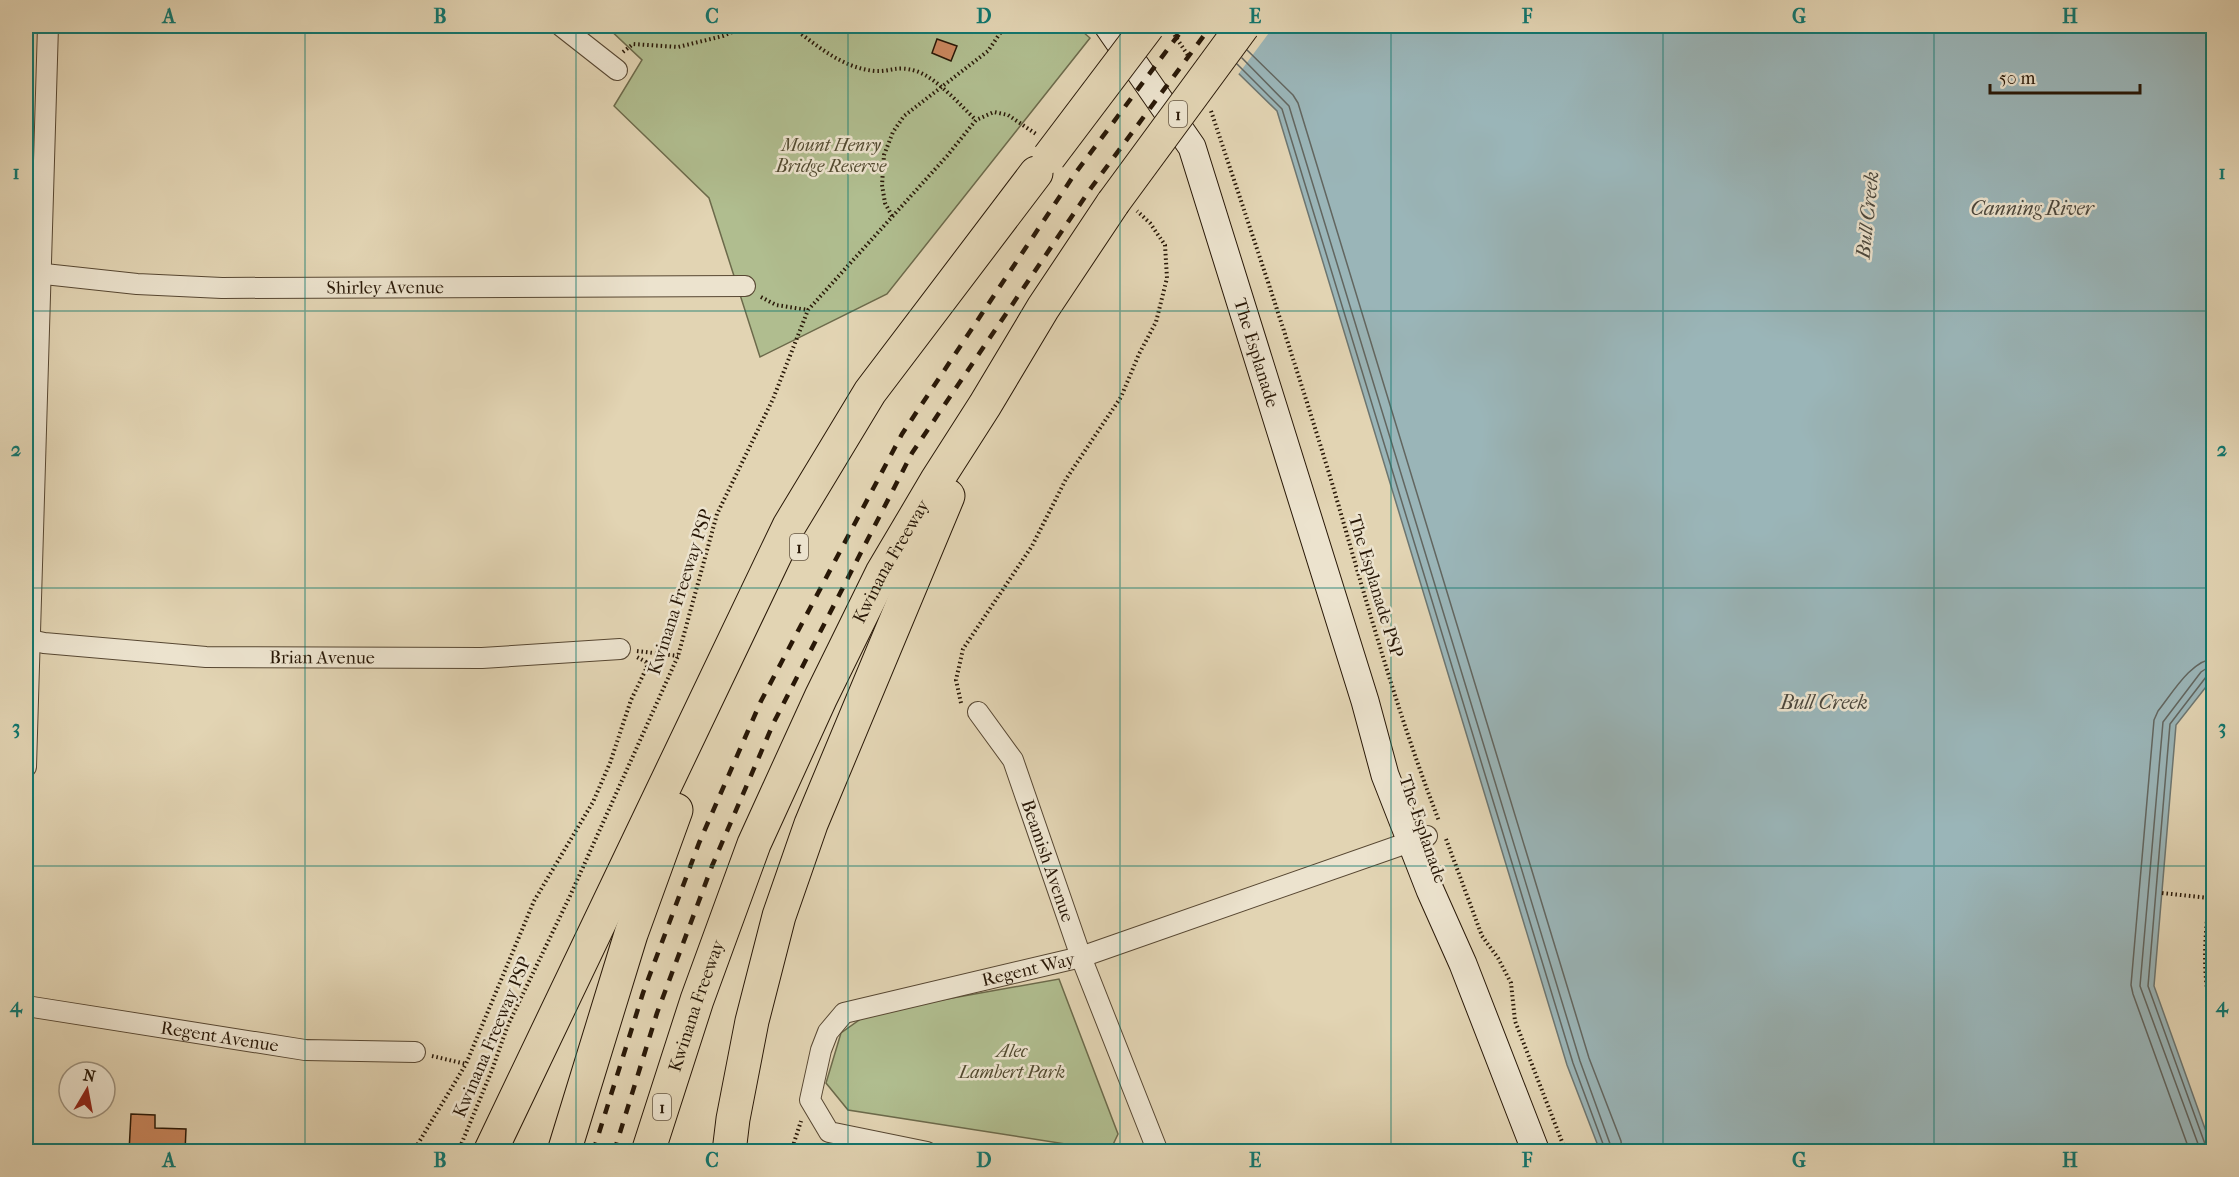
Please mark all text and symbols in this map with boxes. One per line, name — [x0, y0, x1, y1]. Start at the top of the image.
text: A — [161, 5, 177, 28]
text: B — [433, 5, 447, 28]
text: C — [705, 5, 719, 28]
text: D — [976, 5, 992, 28]
text: E — [1249, 5, 1261, 28]
text: F — [1521, 5, 1533, 28]
text: G — [1792, 5, 1806, 28]
text: H — [2062, 5, 2078, 28]
scale bar — [1990, 57, 2140, 95]
text: 50 m — [1999, 68, 2036, 89]
road number: 1 — [1169, 101, 1187, 127]
park label: Mount Henry Bridge Reserve — [775, 135, 887, 177]
text: 1 — [12, 161, 20, 184]
text: 1 — [2218, 161, 2226, 184]
water label: Bull Creek — [1851, 170, 1884, 261]
water label: Canning River — [1970, 197, 2096, 220]
street label: Shirley Avenue — [327, 277, 444, 299]
street label: The Esplanade — [1229, 296, 1283, 410]
text: 2 — [11, 438, 21, 461]
text: 2 — [2217, 438, 2227, 461]
street label: Kwinana Freeway — [849, 495, 935, 627]
street label: Kwinana Freeway PSP — [644, 507, 717, 678]
street label: The Esplanade PSP — [1344, 512, 1407, 660]
road number: 1 — [790, 534, 808, 560]
street label: Brian Avenue — [269, 647, 375, 669]
water label: Bull Creek — [1779, 691, 1868, 714]
text: 3 — [12, 716, 20, 739]
text: 3 — [2218, 716, 2226, 739]
street label: The Esplanade — [1394, 772, 1451, 886]
street label: Beamish Avenue — [1017, 797, 1078, 925]
street label: Kwinana Freeway — [665, 936, 730, 1074]
street label: Regent Way — [980, 948, 1078, 991]
street label: Kwinana Freeway PSP — [449, 954, 536, 1121]
text: 4 — [9, 994, 23, 1018]
text: 4 — [2215, 994, 2229, 1018]
street label: Regent Avenue — [159, 1017, 280, 1057]
park label: Alec Lambert Park — [957, 1041, 1065, 1083]
north arrow — [57, 1060, 117, 1120]
text: N — [82, 1065, 98, 1086]
road number: 1 — [653, 1094, 671, 1120]
text: A — [161, 1149, 177, 1172]
text: B — [433, 1149, 447, 1172]
text: C — [705, 1149, 719, 1172]
text: D — [976, 1149, 992, 1172]
text: E — [1249, 1149, 1261, 1172]
text: F — [1521, 1149, 1533, 1172]
text: G — [1792, 1149, 1806, 1172]
text: H — [2062, 1149, 2078, 1172]

